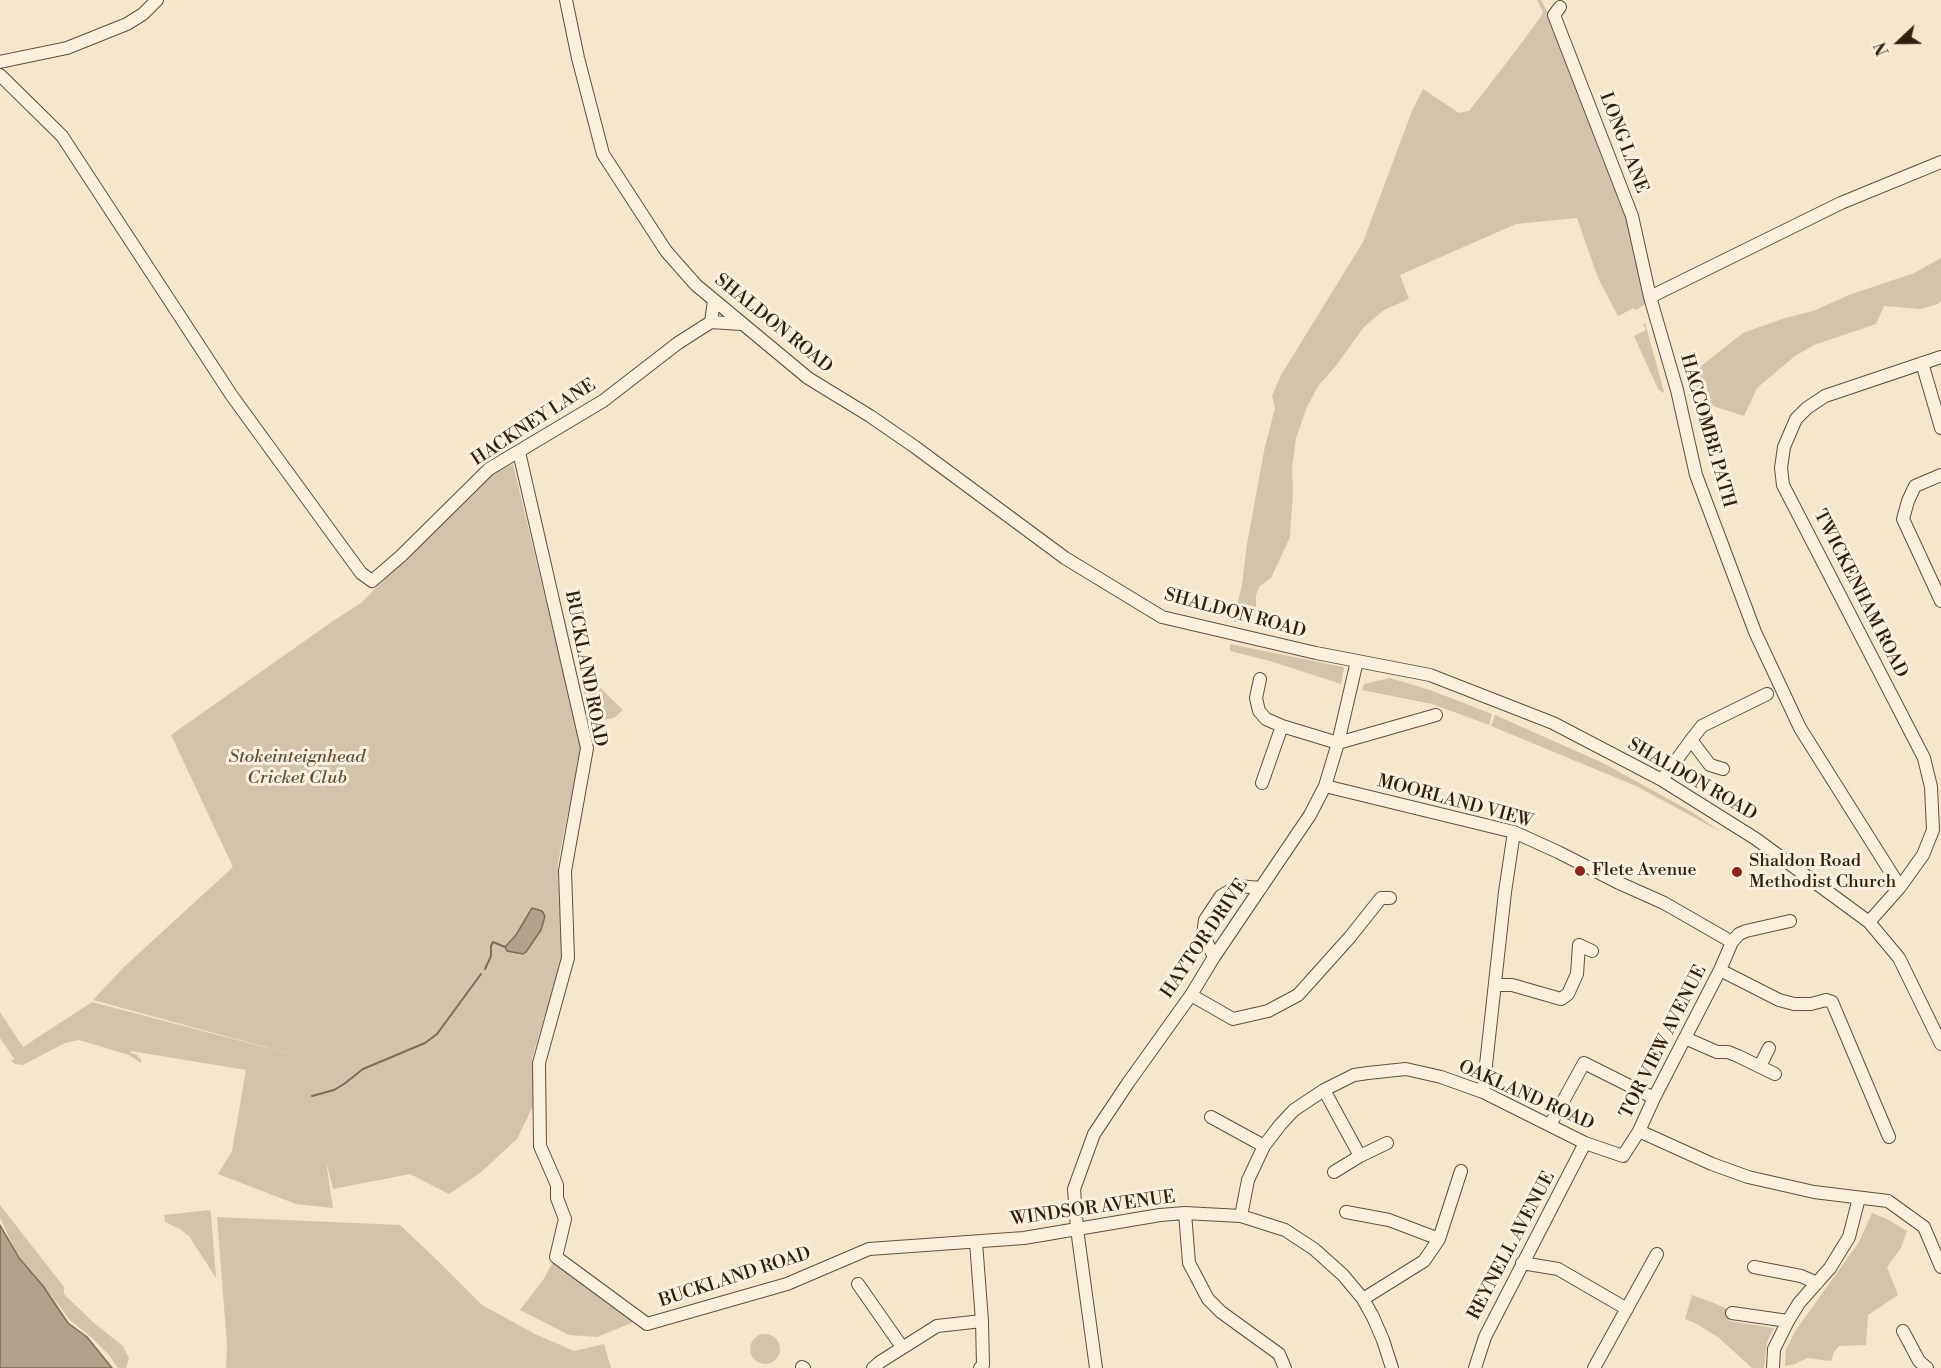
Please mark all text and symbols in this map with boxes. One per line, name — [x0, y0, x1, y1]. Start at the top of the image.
north arrow — [1869, 12, 1929, 72]
text: N — [1871, 39, 1894, 58]
street label: LONG LANE — [1594, 89, 1652, 197]
street label: SHALDON ROAD — [710, 270, 836, 378]
street label: HACCOMBE PATH — [1675, 352, 1739, 510]
street label: HACKNEY LANE — [468, 375, 600, 471]
street label: TWICKENHAM ROAD — [1808, 506, 1912, 682]
street label: SHALDON ROAD — [1162, 585, 1308, 643]
street label: BUCKLAND ROAD — [559, 589, 611, 749]
street label: SHALDON ROAD — [1624, 734, 1760, 826]
park label: Stokeinteignhead Cricket Club — [229, 747, 365, 789]
street label: MOORLAND VIEW — [1375, 771, 1535, 833]
place label: Shaldon Road Methodist Church — [1749, 851, 1896, 894]
place label: Flete Avenue — [1592, 860, 1697, 882]
marker: Flete Avenue — [1573, 864, 1587, 878]
marker: Shaldon Road Methodist Church — [1730, 865, 1744, 879]
street label: HAYTOR DRIVE — [1157, 875, 1253, 1003]
street label: TOR VIEW AVENUE — [1616, 962, 1712, 1122]
street label: OAKLAND ROAD — [1455, 1056, 1597, 1136]
street label: REYNELL AVENUE — [1464, 1168, 1560, 1324]
street label: WINDSOR AVENUE — [1009, 1187, 1177, 1231]
street label: BUCKLAND ROAD — [656, 1243, 814, 1313]

